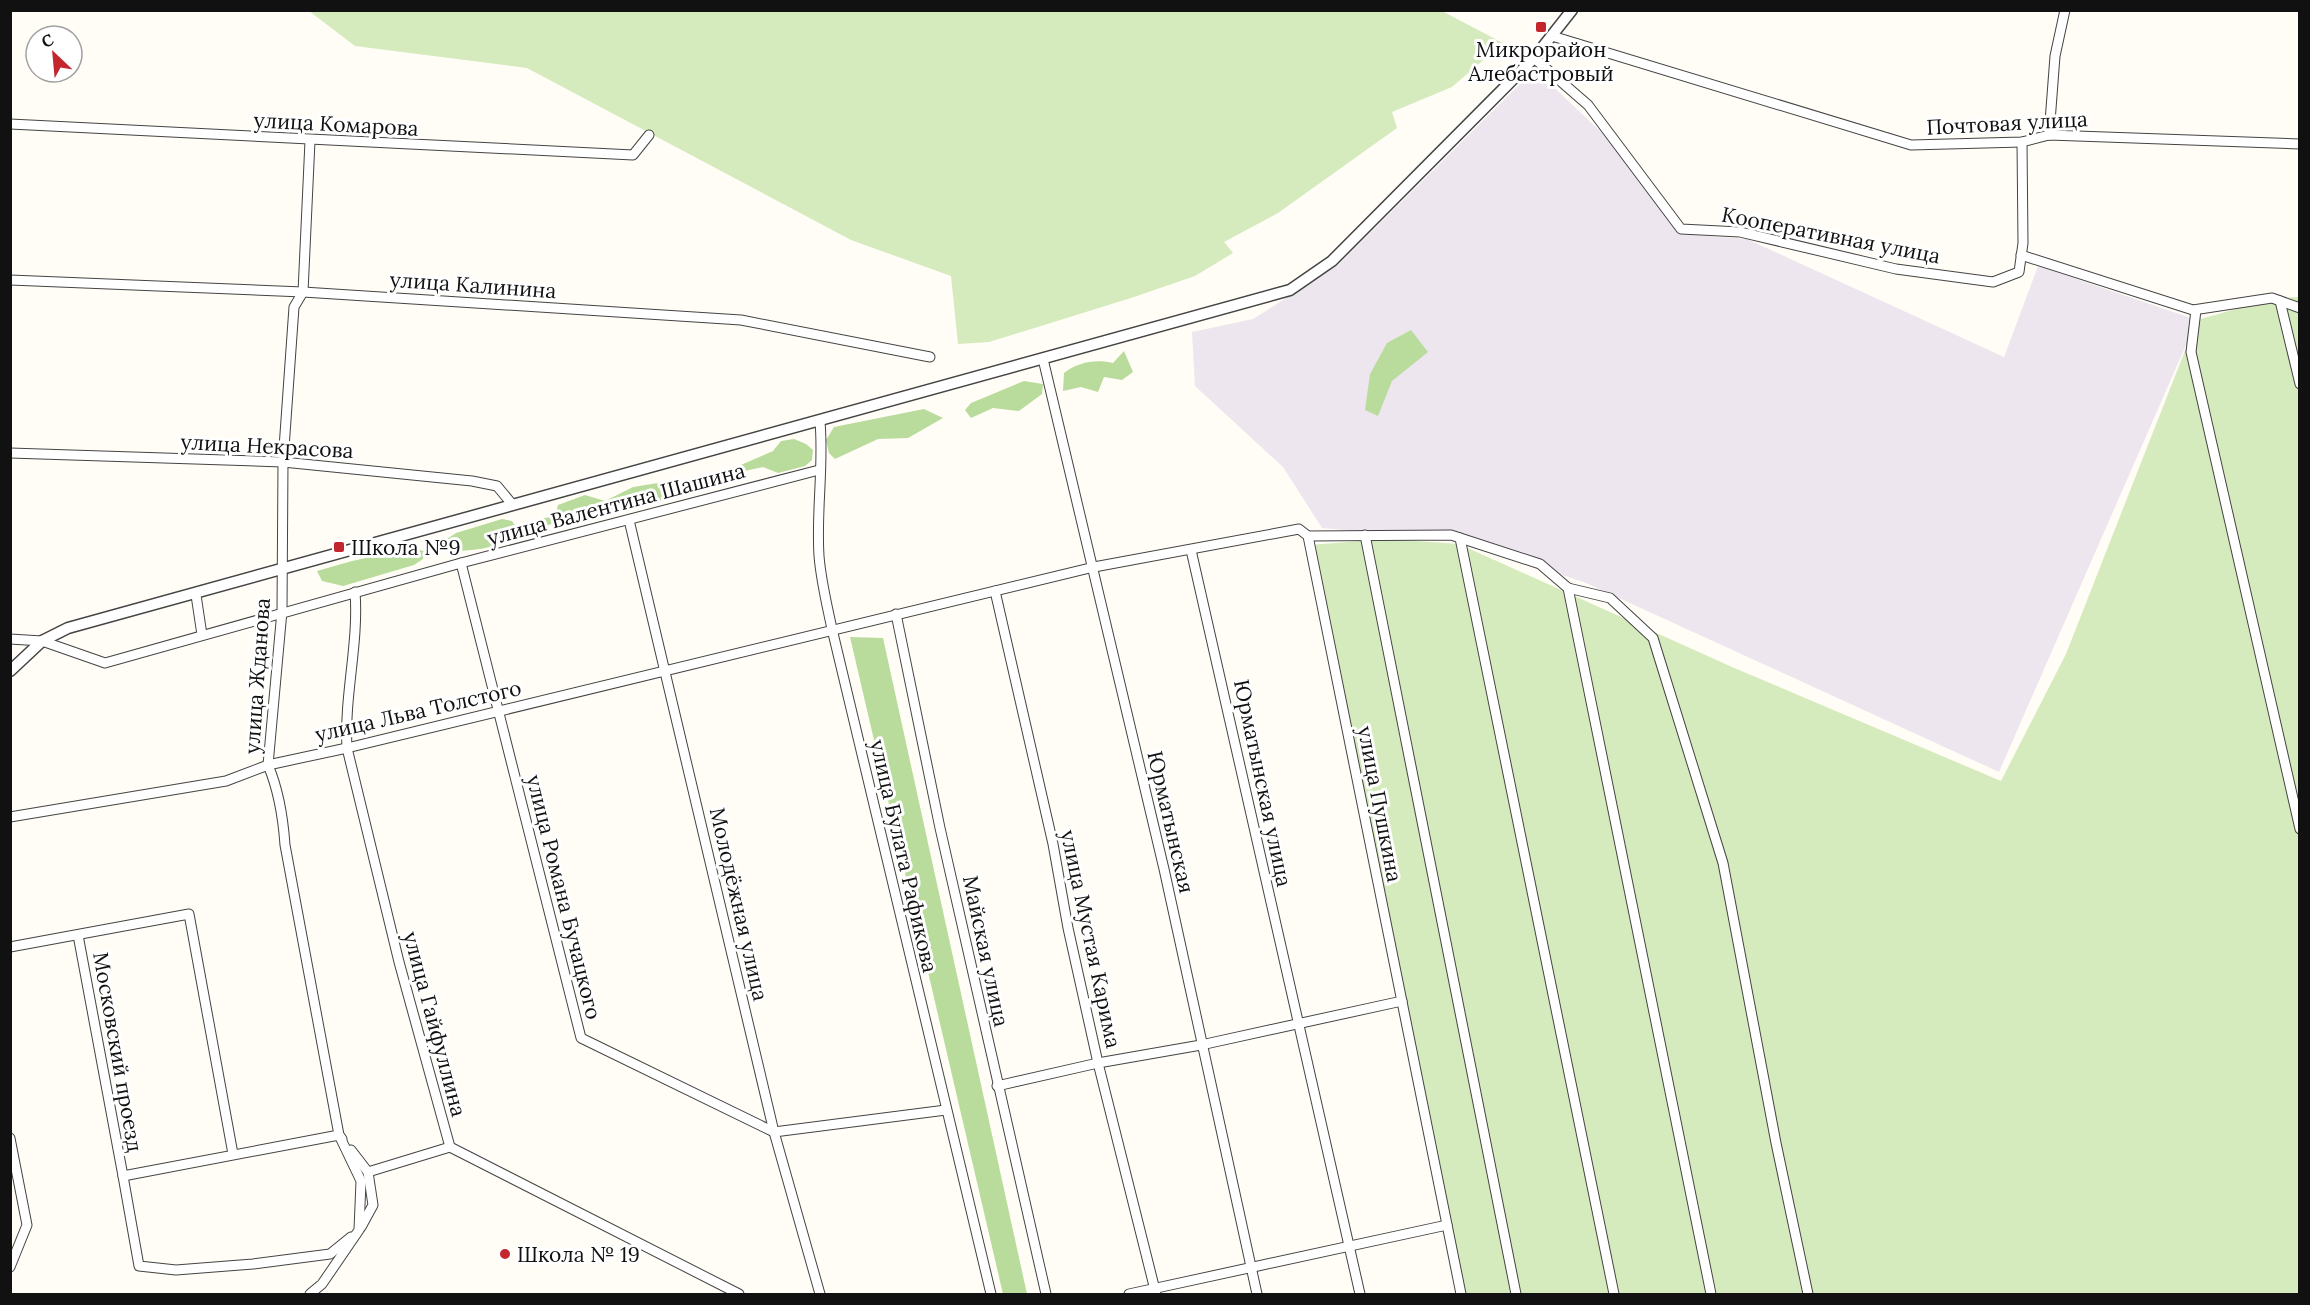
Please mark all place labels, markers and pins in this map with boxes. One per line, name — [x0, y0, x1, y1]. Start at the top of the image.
marker: Микрорайон Алебастровый — [1534, 20, 1548, 34]
place label: Микрорайон Алебастровый — [1467, 36, 1614, 87]
place label: Школа №9 — [351, 534, 461, 561]
marker: Школа №9 — [332, 540, 346, 554]
place label: Школа № 19 — [517, 1241, 640, 1268]
marker: Школа № 19 — [498, 1247, 512, 1261]

